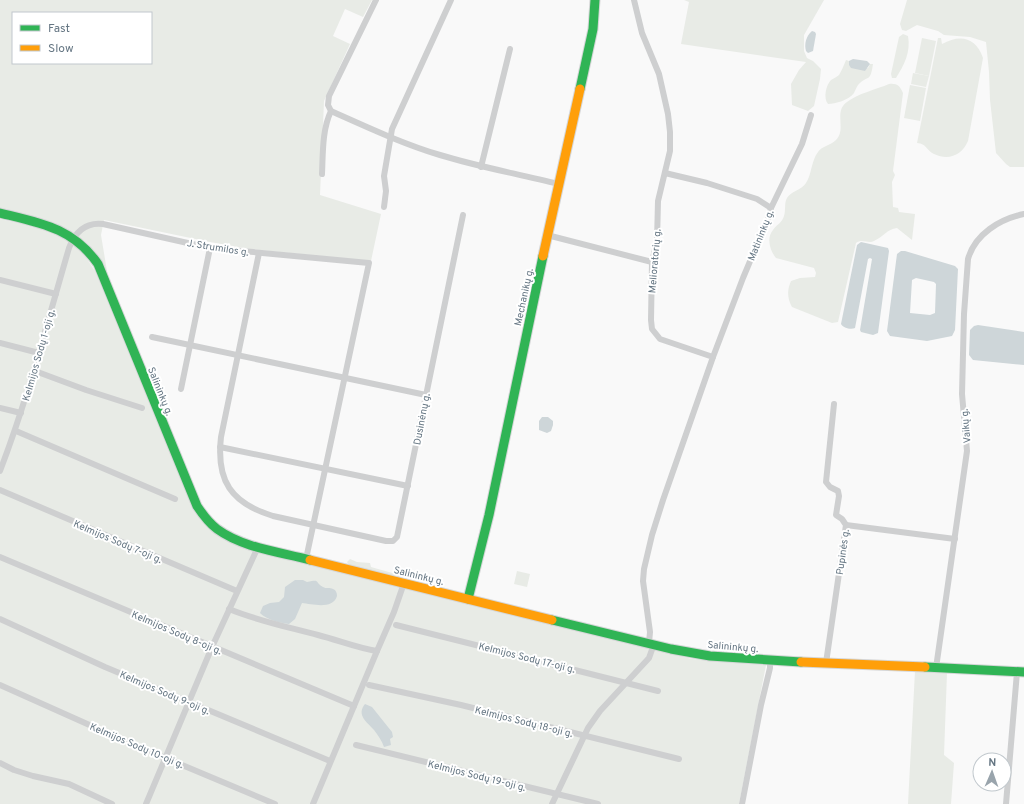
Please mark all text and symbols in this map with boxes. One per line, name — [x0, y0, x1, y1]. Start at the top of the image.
legend — [12, 12, 152, 64]
text: Fast — [48, 21, 70, 37]
text: Slow — [48, 41, 74, 57]
street label: Matininkų g. — [745, 208, 777, 263]
street label: Melioratorių g. — [646, 229, 665, 294]
street label: J. Strumilos g. — [186, 237, 250, 260]
street label: Mechanikų g. — [512, 267, 537, 327]
street label: Kelmijos Sodų 1-oji g. — [20, 308, 59, 403]
street label: Salininkų g. — [144, 365, 175, 418]
street label: Dusinėnų g. — [411, 392, 434, 446]
street label: Vaikų g. — [959, 408, 974, 444]
street label: Kelmijos Sodų 7-oji g. — [71, 518, 164, 567]
street label: Pupinės g. — [834, 528, 853, 576]
street label: Salininkų g. — [392, 564, 445, 589]
street label: Kelmijos Sodų 8-oji g. — [129, 608, 224, 658]
street label: Salininkų g. — [707, 639, 759, 656]
street label: Kelmijos Sodų 17-oji g. — [477, 640, 576, 677]
street label: Kelmijos Sodų 9-oji g. — [117, 668, 211, 718]
street label: Kelmijos Sodų 18-oji g. — [473, 704, 574, 741]
street label: Kelmijos Sodų 10-oji g. — [87, 721, 185, 772]
north arrow — [972, 752, 1012, 792]
text: N — [988, 756, 997, 770]
street label: Kelmijos Sodų 19-oji g. — [426, 758, 527, 795]

